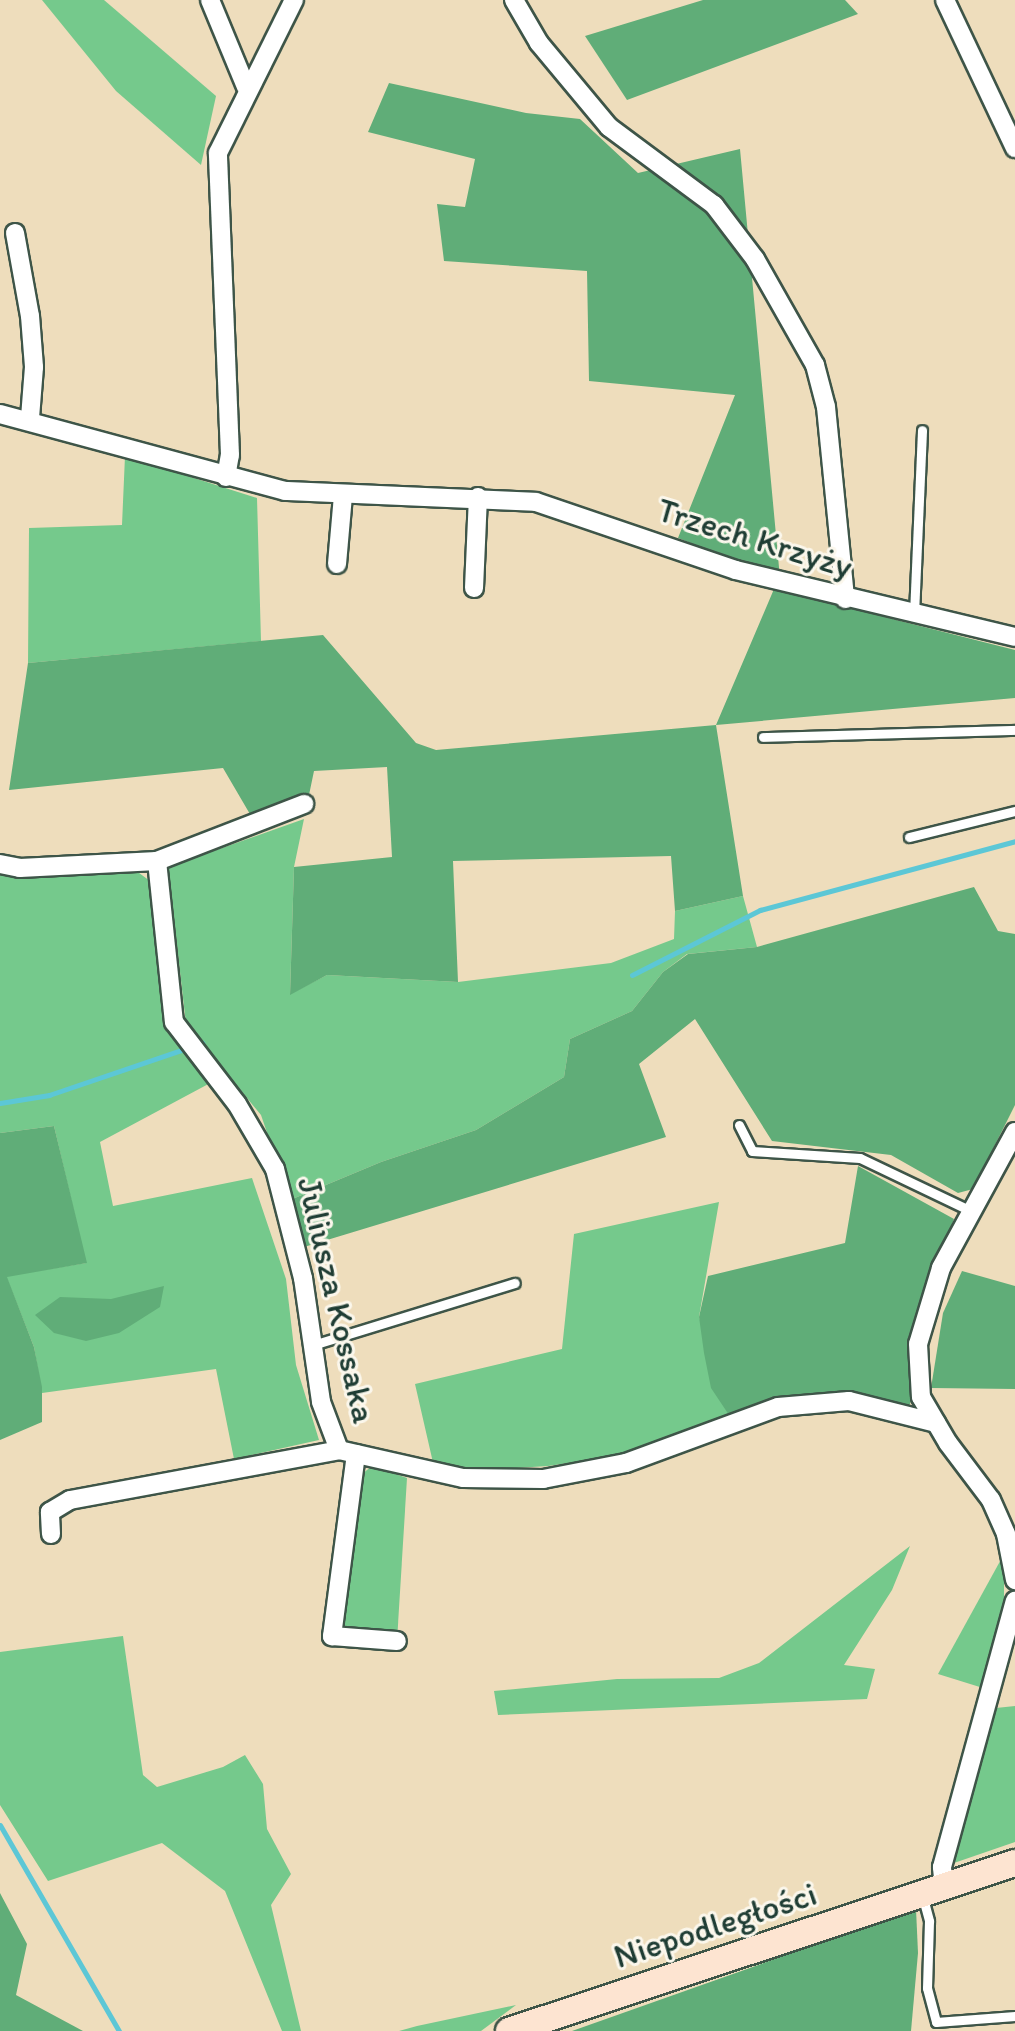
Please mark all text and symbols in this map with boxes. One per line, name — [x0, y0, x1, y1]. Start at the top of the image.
street label: Trzech Krzyży — [653, 489, 857, 587]
street label: Juliusza Kossaka — [289, 1174, 385, 1426]
street label: Niepodległości — [608, 1873, 822, 1977]

